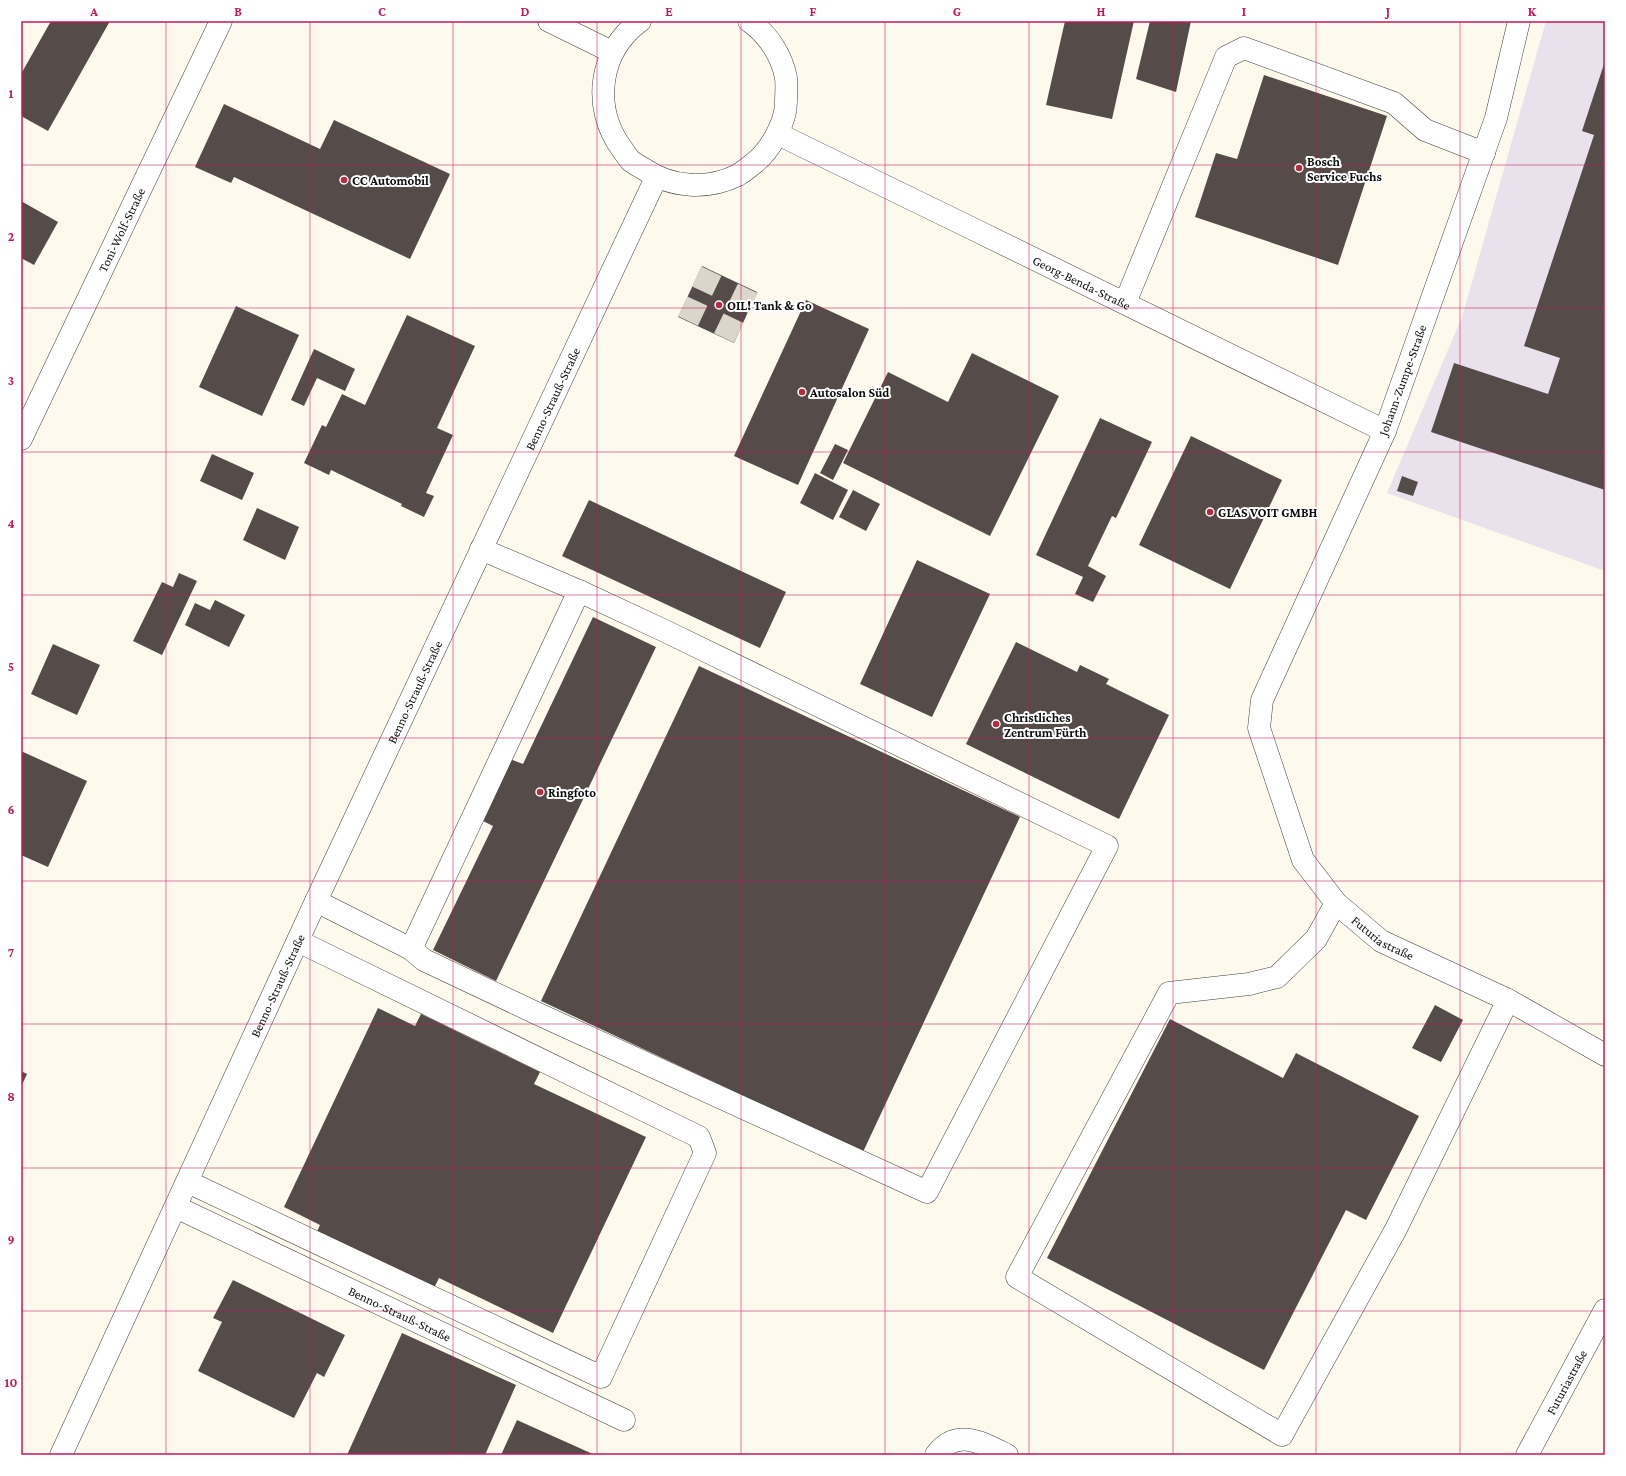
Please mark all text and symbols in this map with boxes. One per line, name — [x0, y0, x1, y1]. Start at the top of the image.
text: A — [89, 4, 98, 19]
text: B — [234, 4, 242, 19]
text: C — [378, 4, 386, 19]
text: D — [521, 4, 530, 19]
text: E — [665, 4, 673, 19]
text: F — [810, 4, 817, 19]
text: G — [953, 4, 961, 19]
text: H — [1097, 4, 1106, 19]
text: I — [1242, 4, 1246, 19]
text: J — [1384, 4, 1390, 19]
text: K — [1528, 4, 1537, 19]
text: 1 — [9, 86, 14, 101]
place label: Bosch Service Fuchs — [1307, 154, 1382, 184]
marker: Bosch Service Fuchs — [1294, 163, 1304, 173]
place label: CC Automobil — [352, 173, 429, 188]
marker: CC Automobil — [339, 175, 349, 185]
street label: Toni-Wolf-Straße — [95, 185, 148, 274]
text: 2 — [8, 229, 15, 244]
street label: Georg-Benda-Straße — [1030, 252, 1133, 313]
place label: OIL! Tank & Go — [727, 298, 812, 313]
marker: OIL! Tank & Go — [714, 300, 724, 310]
street label: Johann-Zumpe-Straße — [1375, 322, 1430, 439]
street label: Benno-Strauß-Straße — [522, 345, 583, 453]
text: 3 — [8, 373, 14, 388]
place label: Autosalon Süd — [809, 385, 889, 400]
marker: Autosalon Süd — [797, 387, 807, 397]
place label: GLAS VOIT GMBH — [1218, 505, 1318, 520]
marker: GLAS VOIT GMBH — [1205, 507, 1215, 517]
text: 4 — [7, 516, 15, 531]
street label: Benno-Strauß-Straße — [384, 638, 445, 746]
text: 5 — [8, 659, 14, 674]
place label: Christliches Zentrum Fürth — [1004, 710, 1087, 740]
marker: Christliches Zentrum Fürth — [991, 719, 1001, 729]
place label: Ringfoto — [548, 785, 596, 800]
marker: Ringfoto — [535, 787, 545, 797]
text: 6 — [7, 802, 15, 817]
street label: Futuriastraße — [1349, 913, 1417, 963]
street label: Benno-Strauß-Straße — [247, 931, 308, 1039]
text: 7 — [8, 945, 14, 960]
text: 8 — [7, 1089, 15, 1104]
text: 9 — [7, 1232, 15, 1247]
street label: Benno-Strauß-Straße — [346, 1283, 454, 1345]
street label: Futuriastraße — [1543, 1347, 1590, 1417]
text: 10 — [5, 1375, 17, 1390]

